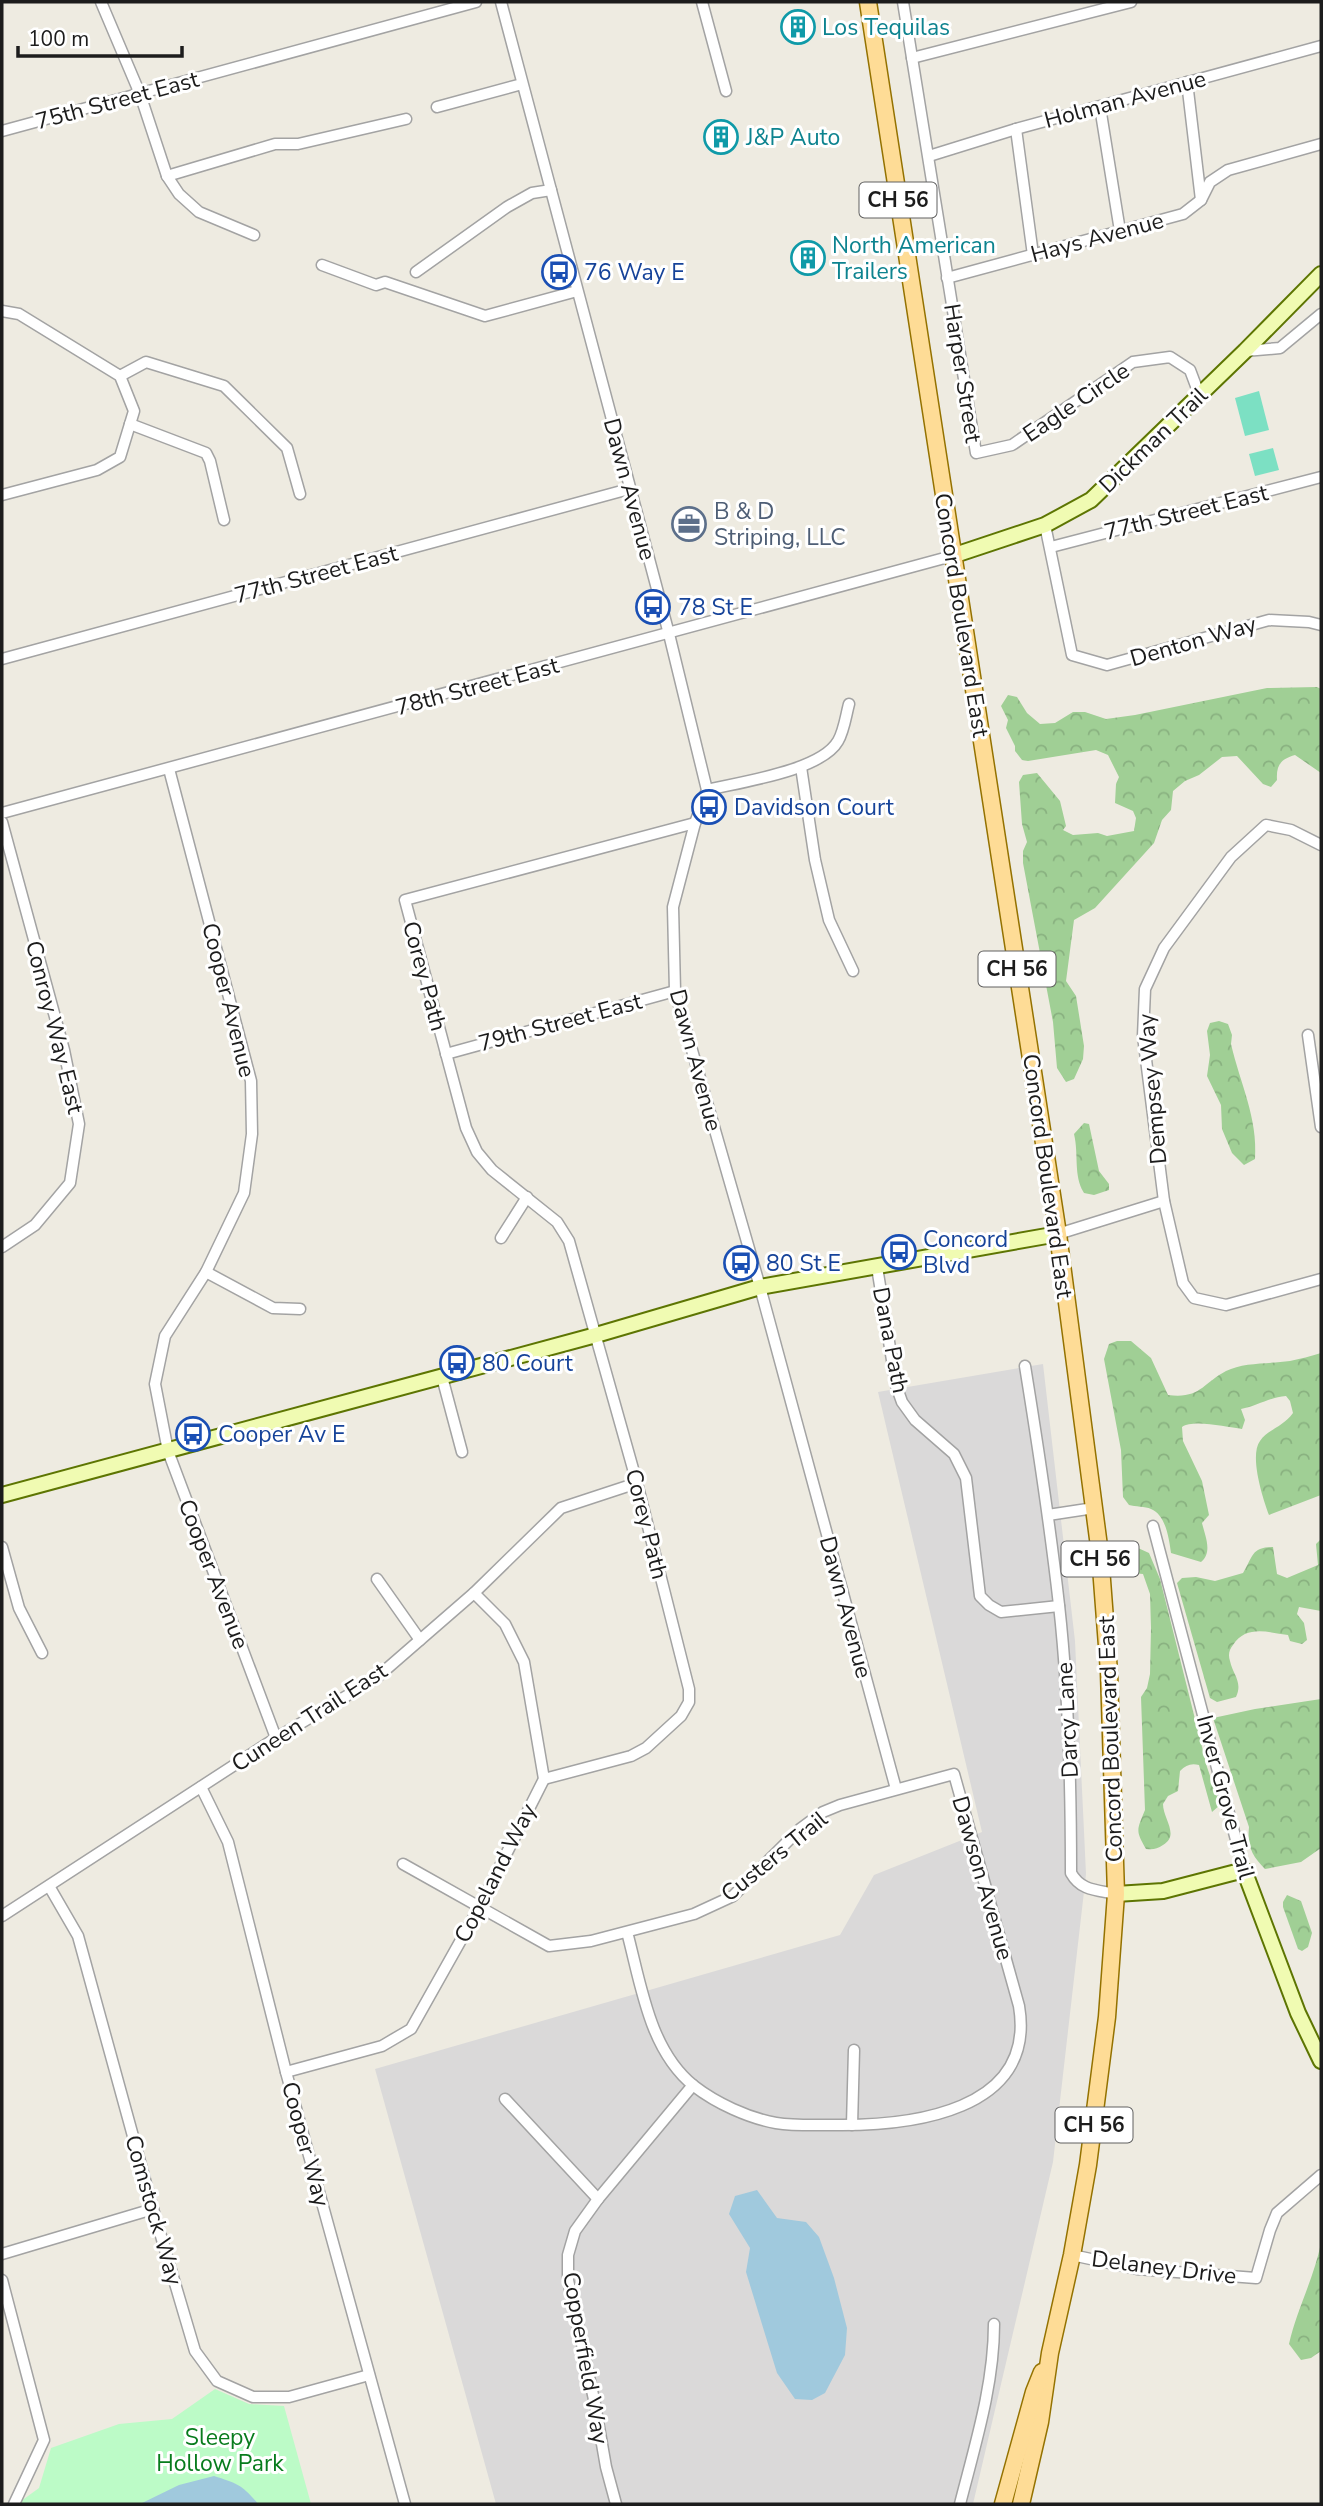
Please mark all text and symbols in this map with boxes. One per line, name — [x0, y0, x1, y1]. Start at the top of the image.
building icon: Los Tequilas — [779, 8, 817, 46]
place label: Los Tequilas — [822, 12, 950, 43]
scale bar — [18, 14, 182, 58]
text: 100 m — [28, 25, 89, 53]
street label: Holman Avenue — [1041, 63, 1209, 136]
street label: 75th Street East — [32, 64, 203, 137]
building icon: J&P Auto — [702, 118, 740, 156]
place label: J&P Auto — [745, 122, 840, 153]
road number: CH 56 — [860, 182, 936, 218]
street label: Hays Avenue — [1027, 205, 1167, 270]
place label: North American Trailers — [832, 230, 996, 287]
building icon: North American Trailers — [789, 239, 827, 277]
bus stop icon: 76 Way E — [540, 253, 578, 291]
place label: 76 Way E — [584, 257, 685, 288]
street label: Harper Street — [936, 301, 989, 446]
street label: Eagle Circle — [1017, 355, 1136, 449]
street label: Dickman Trail — [1092, 380, 1215, 500]
street label: Dawn Avenue — [596, 415, 663, 564]
street label: 77th Street East — [1101, 477, 1272, 548]
street label: Concord Boulevard East — [927, 491, 996, 740]
place label: B & D Striping, LLC — [714, 496, 846, 553]
office icon: B & D Striping, LLC — [670, 505, 708, 543]
street label: 77th Street East — [231, 538, 402, 611]
bus stop icon: 78 St E — [634, 588, 672, 626]
place label: 78 St E — [678, 592, 753, 623]
street label: Denton Way — [1126, 609, 1260, 674]
street label: 78th Street East — [392, 650, 563, 723]
bus stop icon: Davidson Court — [690, 788, 728, 826]
place label: Davidson Court — [734, 792, 895, 823]
street label: Corey Path — [395, 918, 454, 1035]
street label: Cooper Avenue — [194, 920, 263, 1081]
street label: Conroy Way East — [18, 937, 91, 1118]
road number: CH 56 — [978, 951, 1056, 986]
street label: 79th Street East — [475, 986, 646, 1059]
street label: Dawn Avenue — [662, 986, 729, 1135]
street label: Dempsey Way — [1130, 1012, 1175, 1166]
street label: Concord Boulevard East — [1015, 1052, 1080, 1301]
place label: Concord Blvd — [923, 1224, 1008, 1281]
bus stop icon: Concord Blvd — [880, 1233, 918, 1271]
bus stop icon: 80 St E — [722, 1244, 760, 1282]
place label: 80 St E — [766, 1248, 841, 1279]
street label: Dana Path — [865, 1284, 916, 1396]
bus stop icon: 80 Court — [438, 1344, 476, 1382]
place label: 80 Court — [482, 1348, 574, 1379]
bus stop icon: Cooper Av E — [174, 1415, 212, 1453]
place label: Cooper Av E — [218, 1419, 345, 1450]
street label: Corey Path — [618, 1466, 675, 1583]
street label: Cooper Avenue — [171, 1495, 256, 1654]
street label: Dawn Avenue — [812, 1533, 879, 1682]
road number: CH 56 — [1062, 1542, 1138, 1576]
street label: Concord Boulevard East — [1091, 1614, 1130, 1863]
street label: Cuneen Trail East — [226, 1655, 394, 1779]
street label: Darcy Lane — [1049, 1661, 1086, 1779]
street label: Inver Grove Trail — [1189, 1712, 1262, 1883]
street label: Dawson Avenue — [944, 1792, 1021, 1964]
street label: Copeland Way — [447, 1798, 544, 1948]
street label: Custers Trail — [714, 1804, 834, 1909]
street label: Cooper Way — [274, 2078, 337, 2210]
road number: CH 56 — [1056, 2108, 1132, 2142]
street label: Comstock Way — [117, 2131, 190, 2289]
street label: Delaney Drive — [1090, 2243, 1238, 2292]
street label: Copperfield Way — [555, 2270, 616, 2447]
park label: Sleepy Hollow Park — [156, 2422, 284, 2479]

